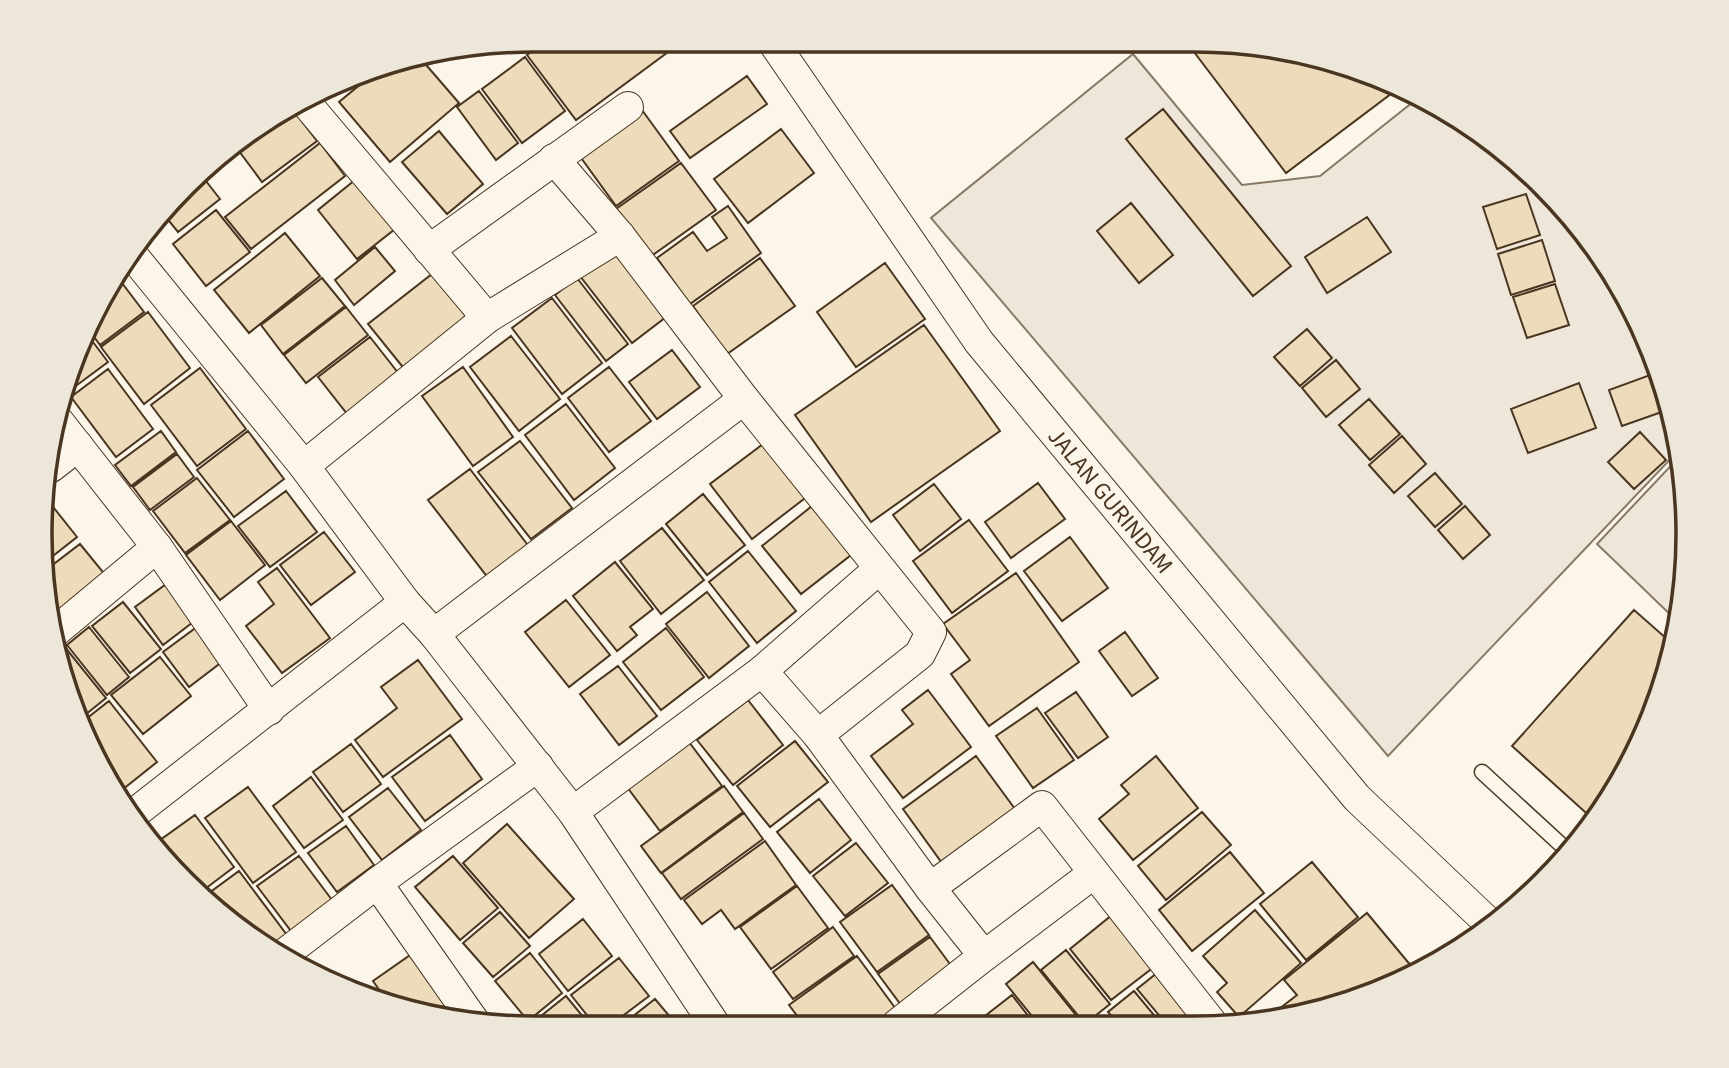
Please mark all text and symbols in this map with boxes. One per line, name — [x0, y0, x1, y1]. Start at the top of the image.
street label: JALAN GURINDAM — [1039, 420, 1182, 581]

